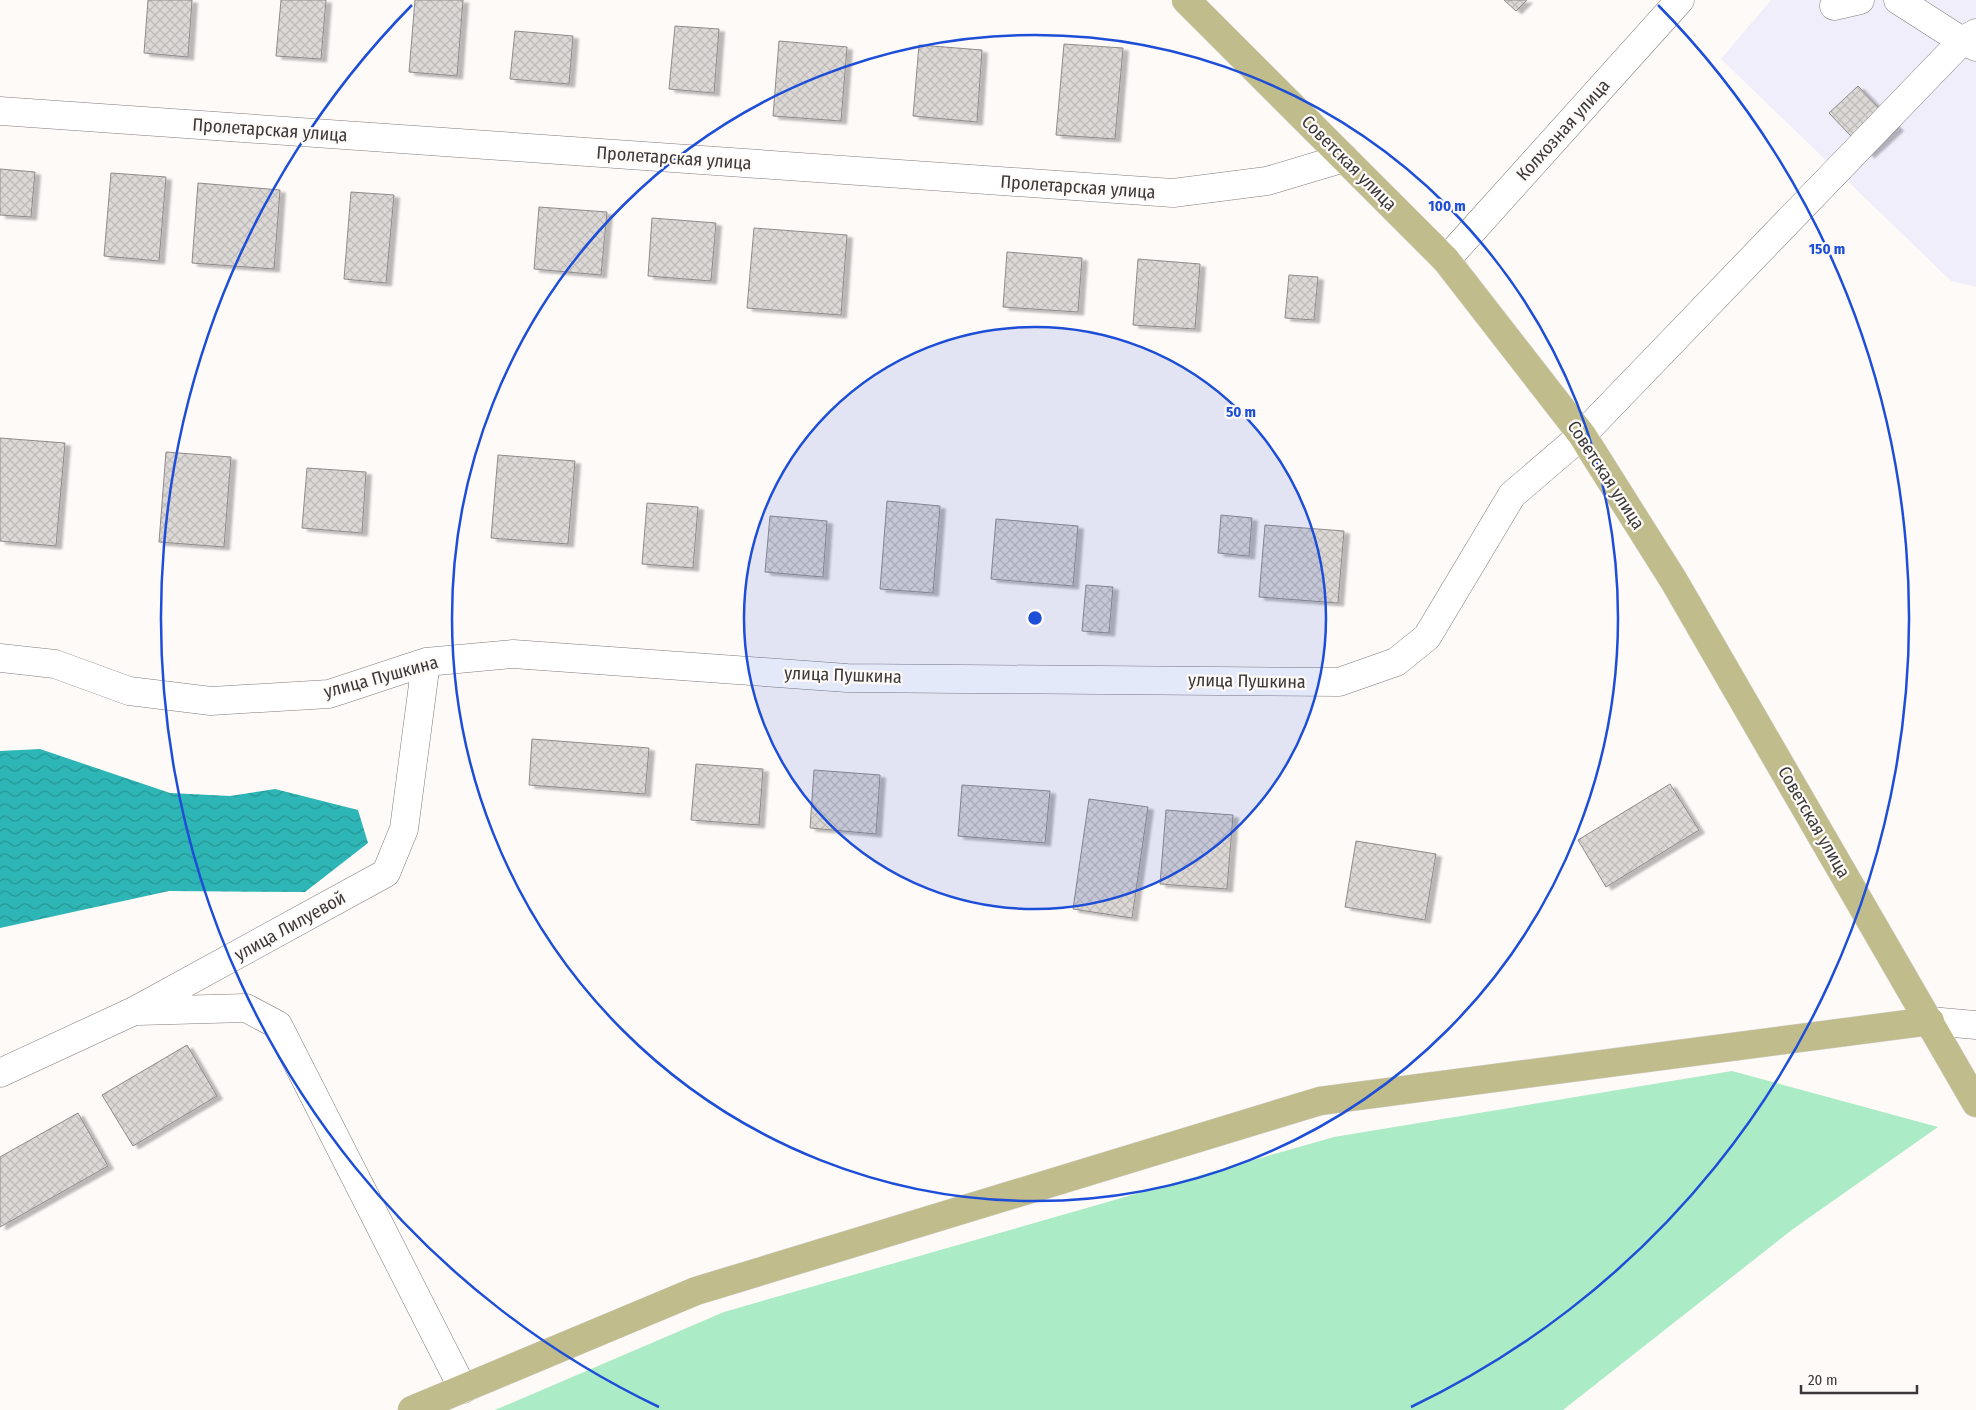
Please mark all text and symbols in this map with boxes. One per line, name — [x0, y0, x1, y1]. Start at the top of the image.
street label: Колхозная улица — [1512, 74, 1615, 185]
street label: Советская улица — [1297, 111, 1401, 215]
street label: Пролетарская улица — [192, 114, 348, 146]
street label: Пролетарская улица — [596, 142, 752, 174]
street label: Пролетарская улица — [1000, 171, 1156, 203]
text: 100 m — [1428, 197, 1466, 215]
text: 150 m — [1809, 240, 1845, 258]
text: 50 m — [1226, 403, 1256, 421]
street label: Советская улица — [1563, 416, 1650, 534]
centre of rings — [1026, 609, 1044, 627]
street label: улица Пушкина — [321, 651, 441, 703]
street label: улица Пушкина — [784, 662, 902, 688]
street label: улица Пушкина — [1188, 669, 1306, 693]
street label: Советская улица — [1773, 762, 1855, 882]
street label: улица Лилуевой — [231, 886, 349, 966]
scale bar — [1801, 1362, 1917, 1394]
text: 20 m — [1808, 1371, 1838, 1389]

